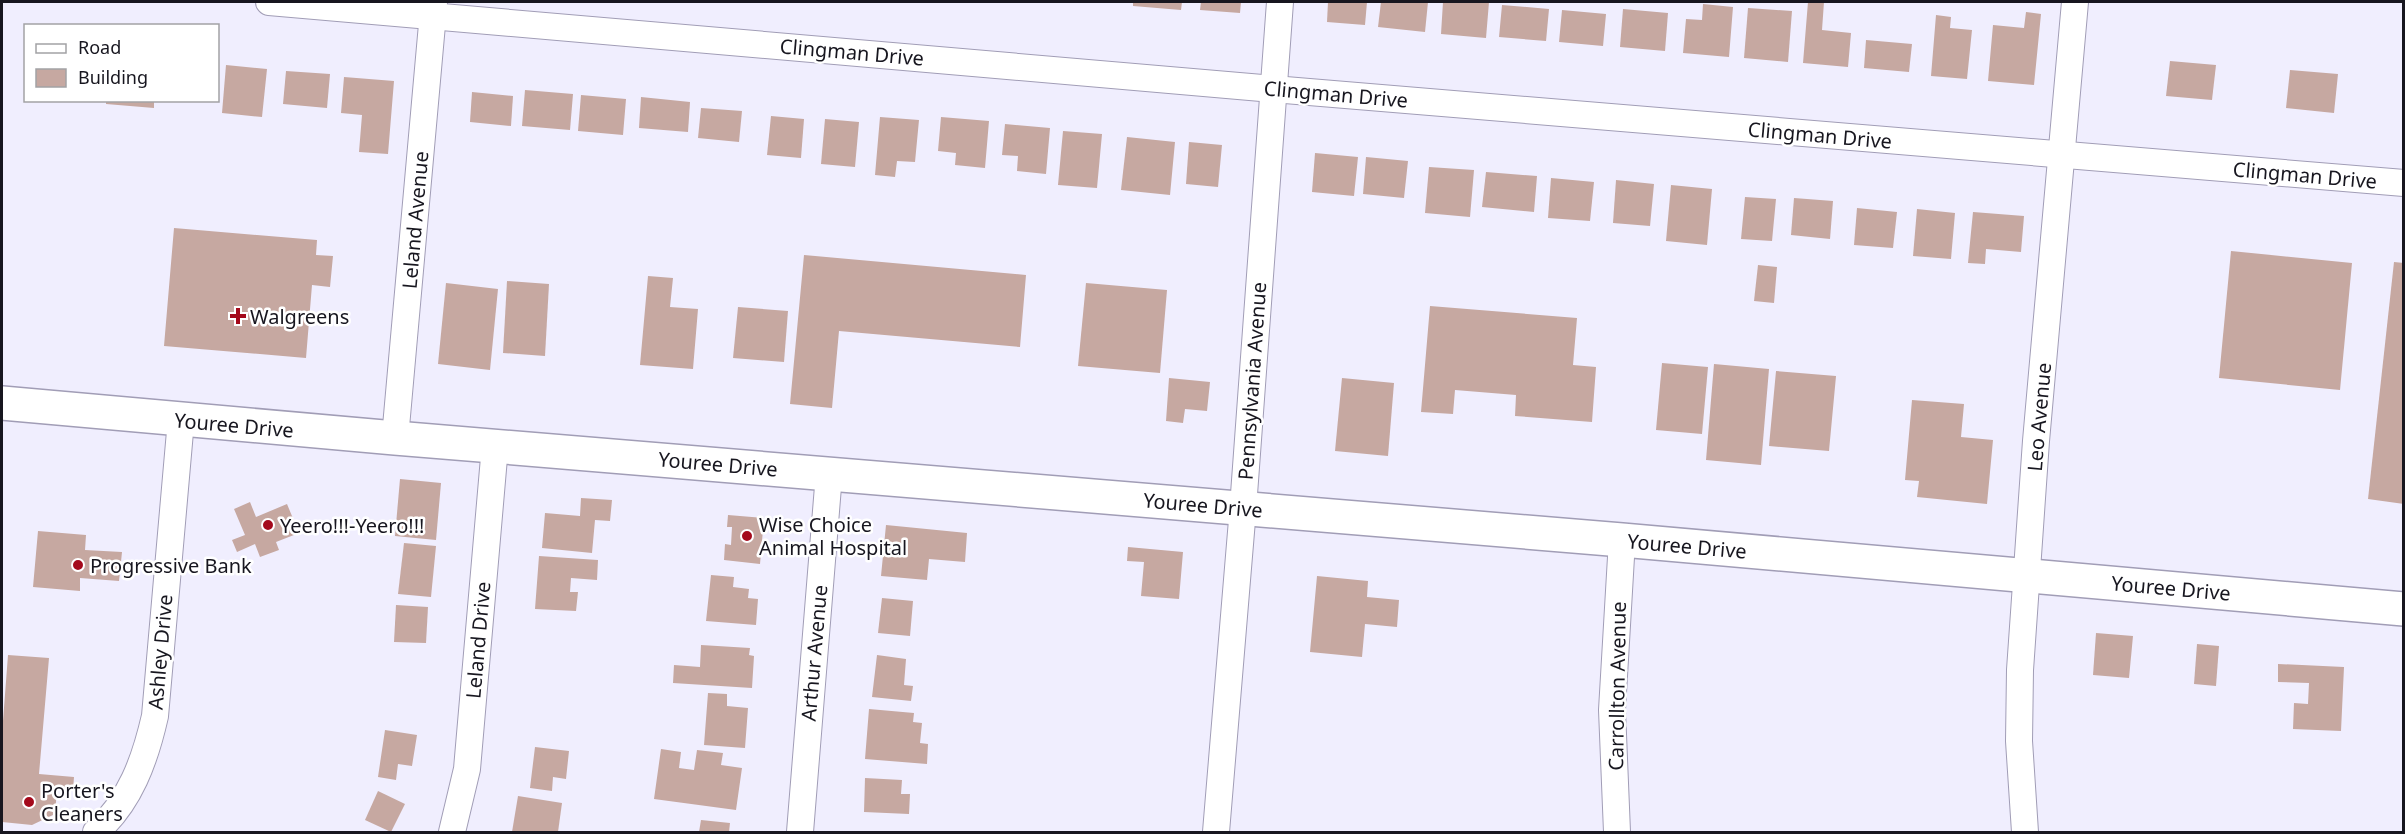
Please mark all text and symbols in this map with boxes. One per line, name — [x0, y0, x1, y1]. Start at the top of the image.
legend — [24, 24, 219, 102]
street label: Clingman Drive — [779, 32, 925, 72]
text: Road — [78, 35, 121, 59]
text: Building — [78, 65, 148, 89]
street label: Clingman Drive — [1263, 74, 1409, 114]
street label: Clingman Drive — [1747, 115, 1893, 155]
street label: Leland Avenue — [396, 150, 434, 290]
street label: Clingman Drive — [2232, 155, 2378, 195]
street label: Pennsylvania Avenue — [1232, 281, 1272, 481]
place label: Walgreens — [250, 303, 349, 330]
marker: Walgreens — [231, 309, 245, 323]
street label: Leo Avenue — [2021, 361, 2057, 473]
street label: Youree Drive — [173, 406, 295, 444]
street label: Youree Drive — [657, 445, 779, 483]
street label: Youree Drive — [1142, 486, 1264, 524]
place label: Wise Choice Animal Hospital — [759, 511, 907, 561]
place label: Yeero!!!-Yeero!!! — [280, 512, 424, 539]
marker: Yeero!!!-Yeero!!! — [261, 518, 275, 532]
street label: Youree Drive — [1626, 527, 1748, 565]
marker: Wise Choice Animal Hospital — [740, 529, 754, 543]
place label: Progressive Bank — [90, 552, 252, 579]
marker: Progressive Bank — [71, 558, 85, 572]
street label: Youree Drive — [2110, 569, 2232, 607]
street label: Leland Drive — [459, 580, 497, 700]
street label: Arthur Avenue — [795, 584, 833, 722]
street label: Ashley Drive — [142, 593, 178, 711]
street label: Carrollton Avenue — [1602, 601, 1632, 771]
place label: Porter's Cleaners — [41, 777, 123, 827]
marker: Porter's Cleaners — [22, 795, 36, 809]

